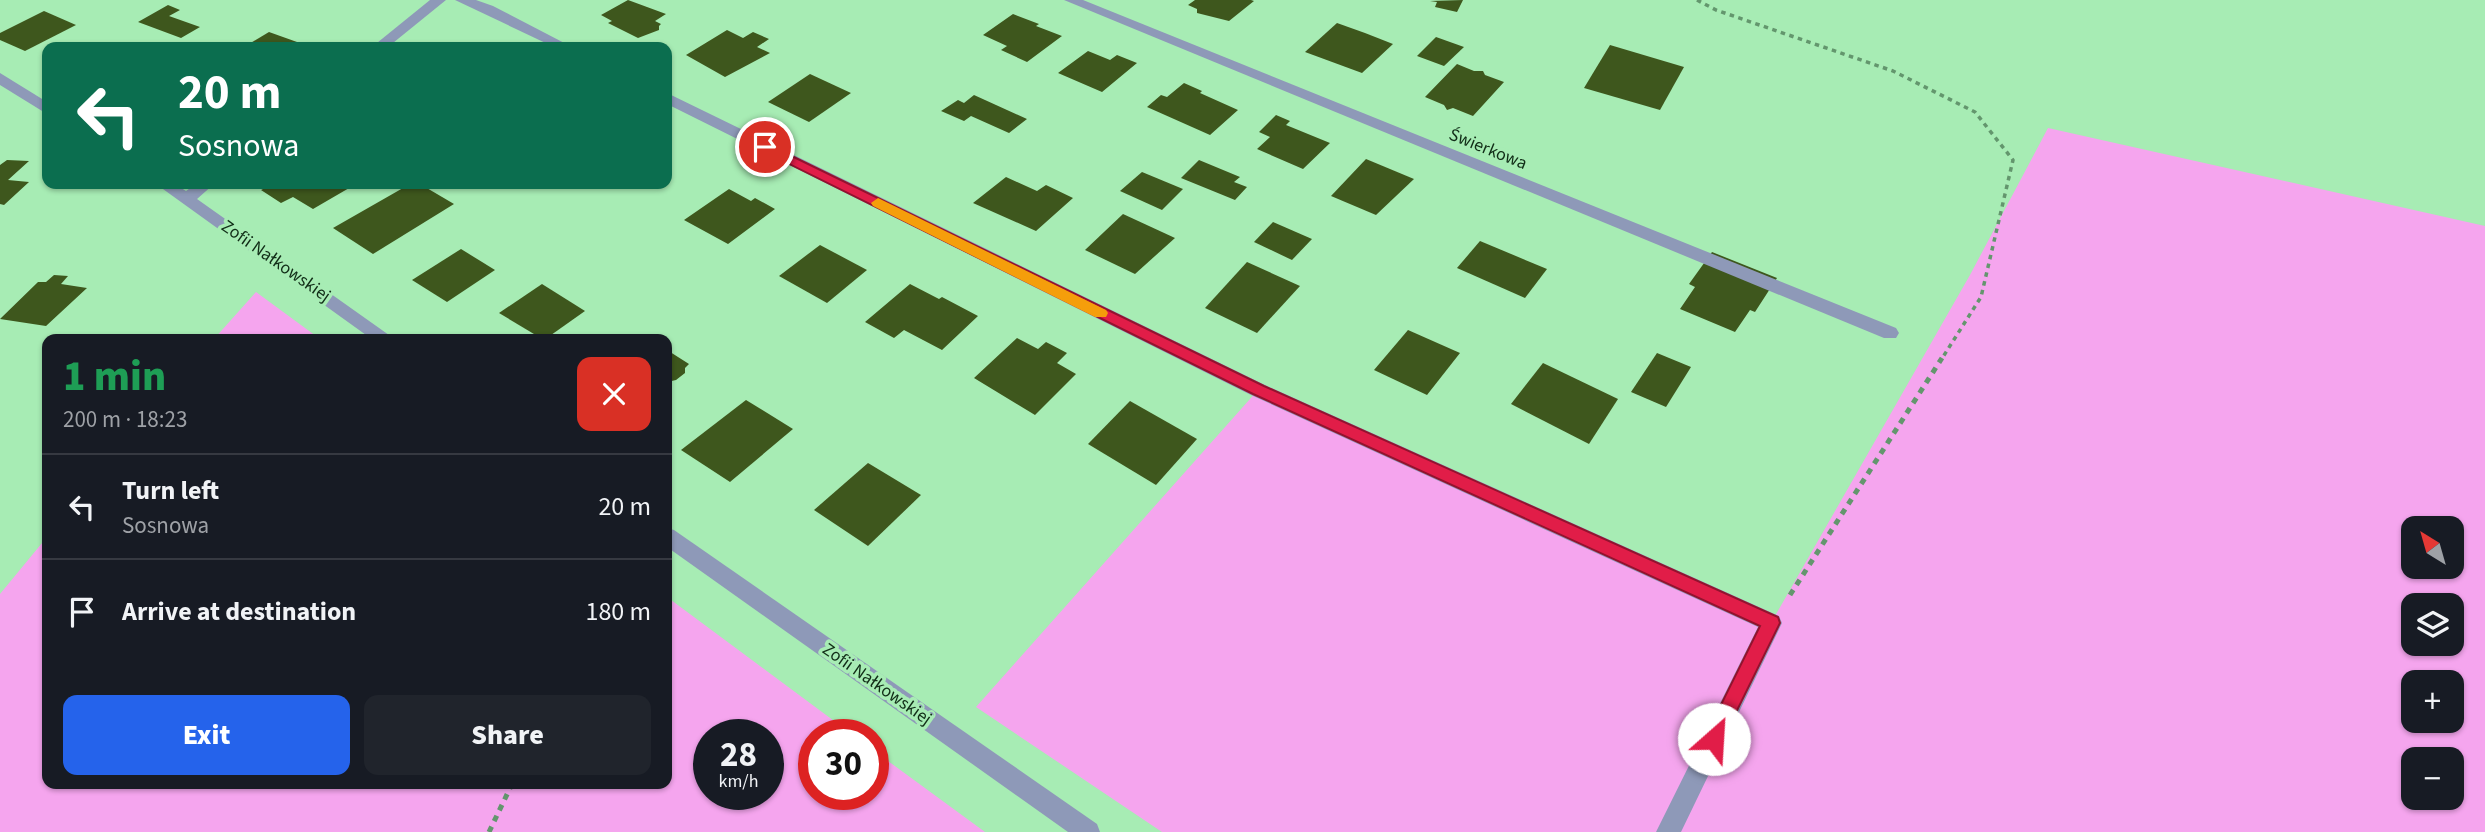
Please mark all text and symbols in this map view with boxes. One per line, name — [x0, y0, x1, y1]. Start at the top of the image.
text: 20 m — [178, 58, 282, 128]
icon: left — [63, 70, 154, 161]
pin — [735, 117, 795, 177]
street label: Świerkowa — [1445, 122, 1531, 176]
text: Sosnowa — [178, 123, 299, 169]
icon: arrive — [746, 128, 784, 166]
street label: Zofii Nałkowskiej — [216, 214, 336, 308]
text: 1 min — [63, 347, 166, 407]
button: close — [577, 357, 651, 431]
text: 200 m · 18:23 — [63, 403, 187, 436]
text: Turn left — [122, 472, 219, 509]
icon: left — [63, 488, 101, 526]
text: 20 m — [598, 488, 651, 525]
text: Sosnowa — [122, 509, 209, 542]
north arrow — [2401, 516, 2464, 579]
map controls — [2401, 516, 2464, 810]
icon: arrive — [63, 593, 101, 631]
text: Arrive at destination — [122, 593, 356, 630]
text: 180 m — [585, 593, 651, 630]
button: layers — [2401, 593, 2464, 656]
street label: Zofii Nałkowskiej — [817, 637, 937, 731]
button: + — [2401, 670, 2464, 733]
button: Exit — [63, 695, 350, 775]
button: Share — [364, 695, 651, 775]
position arrow — [1677, 702, 1751, 776]
speed limit sign: 30 — [798, 719, 889, 810]
text: 28 — [720, 730, 757, 780]
button: − — [2401, 747, 2464, 810]
text: km/h — [719, 769, 758, 794]

